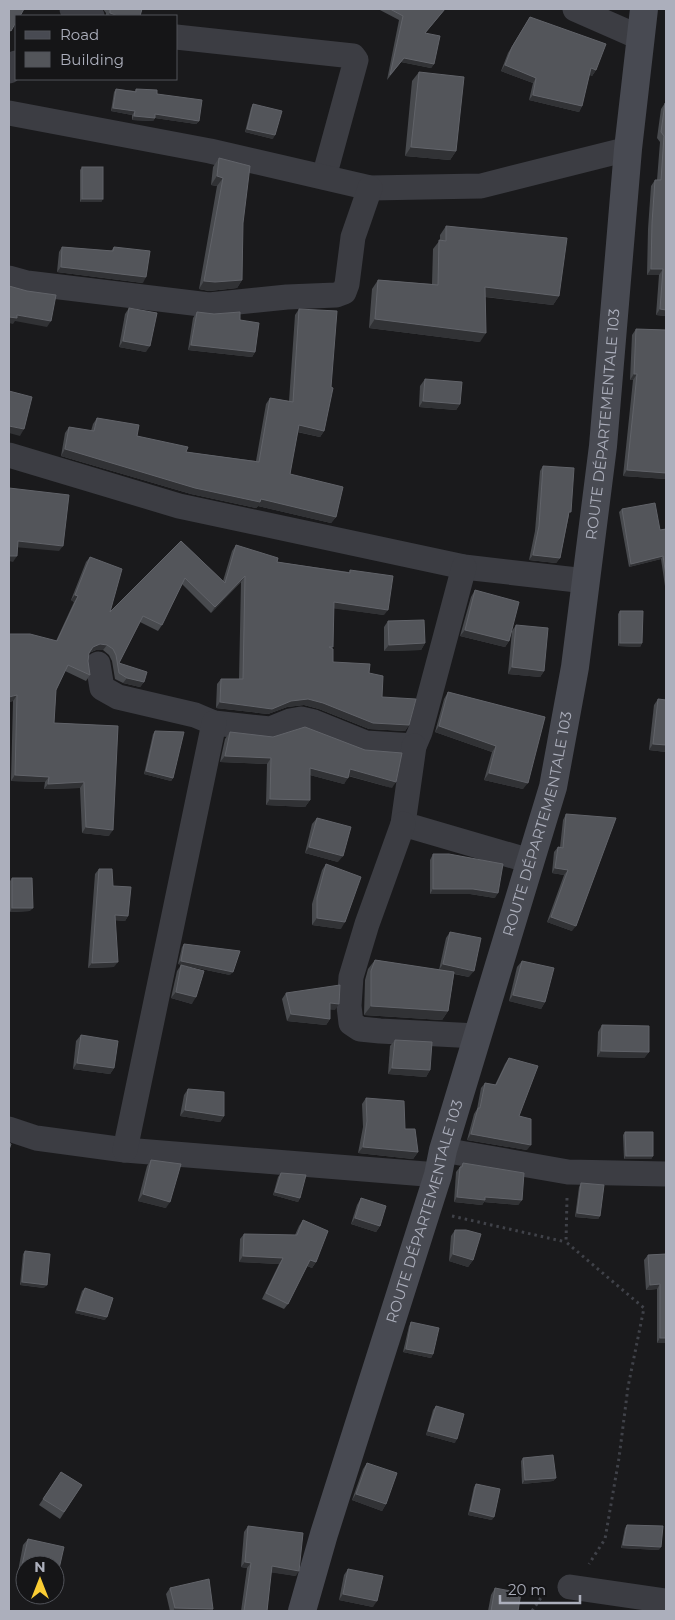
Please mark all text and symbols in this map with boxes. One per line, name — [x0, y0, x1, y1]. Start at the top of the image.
legend — [15, 15, 178, 80]
text: Road — [60, 25, 99, 44]
text: Building — [60, 50, 124, 69]
street label: ROUTE DÉPARTEMENTALE 103 — [581, 308, 624, 541]
street label: ROUTE DÉPARTEMENTALE 103 — [498, 710, 576, 939]
street label: ROUTE DÉPARTEMENTALE 103 — [382, 1097, 467, 1325]
north arrow — [15, 1555, 65, 1605]
text: N — [34, 1558, 46, 1576]
scale bar — [500, 1572, 580, 1604]
text: 20 m — [508, 1580, 546, 1599]

